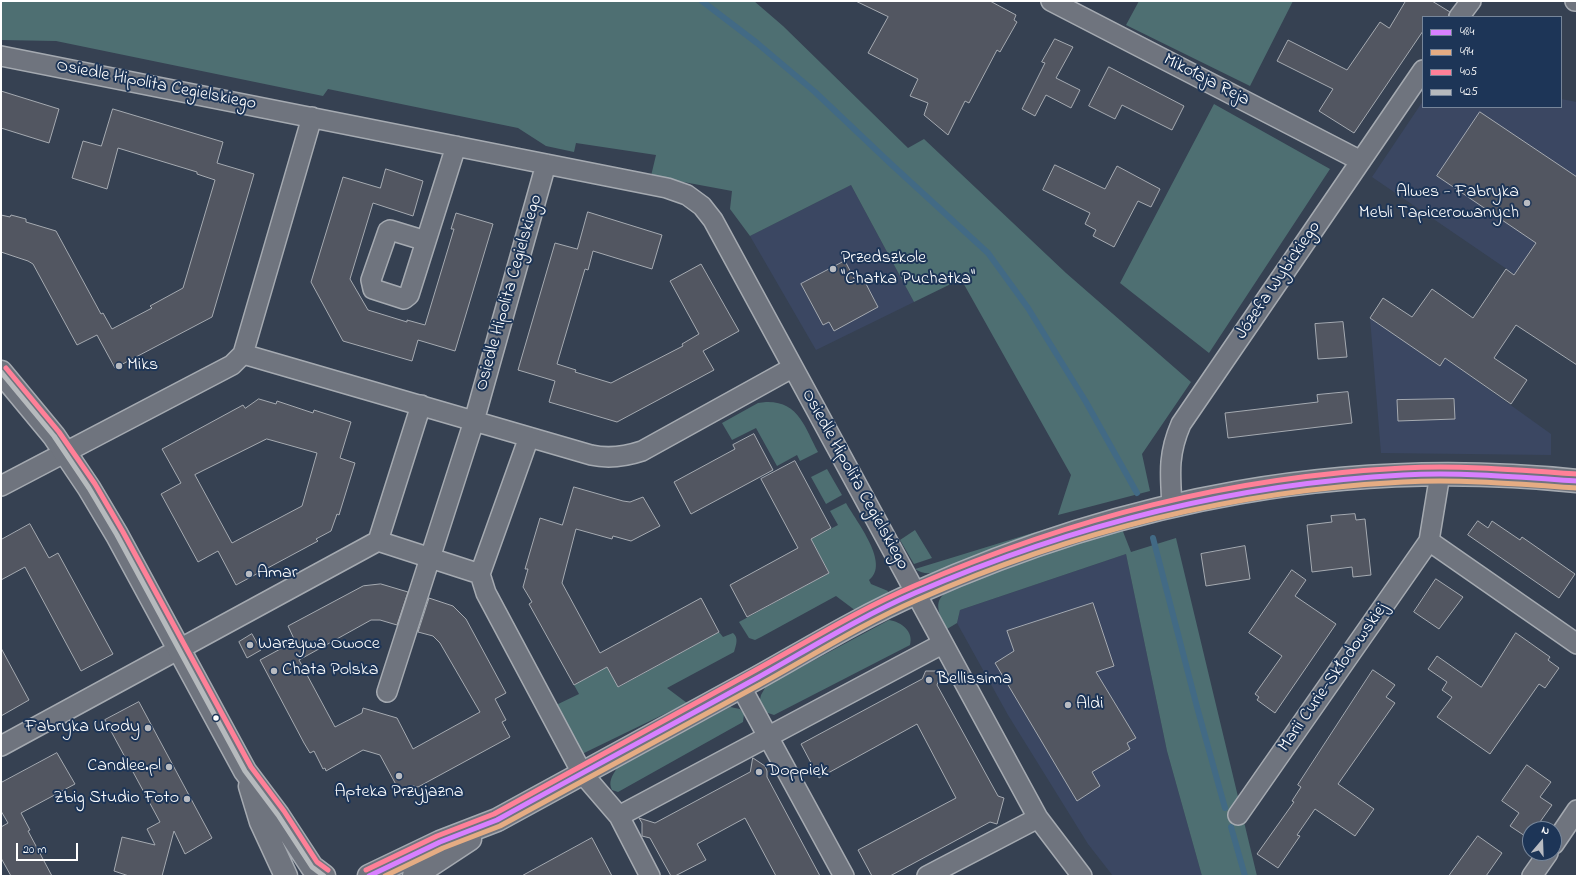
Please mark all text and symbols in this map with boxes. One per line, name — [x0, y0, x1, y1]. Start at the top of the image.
legend — [1422, 16, 1562, 108]
text: 484 — [1460, 23, 1474, 41]
text: 494 — [1460, 43, 1474, 61]
street label: Mikołaja Reja — [1159, 50, 1253, 112]
street label: Osiedle Hipolita Cegielskiego — [54, 56, 258, 116]
text: 405 — [1460, 63, 1477, 81]
text: 425 — [1460, 83, 1478, 101]
place label: Alwes - Fabryka Mebli Tapicerowanych — [1359, 182, 1519, 224]
street label: Osiedle Hipolita Cegielskiego — [472, 192, 548, 394]
marker: Alwes - Fabryka Mebli Tapicerowanych — [1522, 198, 1532, 208]
street label: Józefa Wybickiego — [1232, 218, 1326, 344]
place label: Przedszkole "Chatka Puchatka" — [841, 248, 975, 290]
marker: Przedszkole "Chatka Puchatka" — [828, 264, 838, 274]
place label: Miks — [127, 355, 158, 377]
marker: Miks — [114, 361, 124, 371]
street label: Osiedle Hipolita Cegielskiego — [795, 386, 913, 574]
place label: Amar — [257, 563, 297, 585]
marker: Amar — [244, 569, 254, 579]
street label: Marii Curie-Skłodowskiej — [1274, 599, 1394, 757]
place label: Warzywa Owoce — [258, 634, 380, 656]
marker: Warzywa Owoce — [245, 640, 255, 650]
place label: Chata Polska — [282, 660, 378, 682]
marker: Chata Polska — [269, 666, 279, 676]
place label: Bellissima — [937, 669, 1012, 691]
marker: Bellissima — [924, 675, 934, 685]
place label: Aldi — [1076, 694, 1103, 716]
marker: Aldi — [1063, 700, 1073, 710]
unlabelled marker — [211, 713, 221, 723]
place label: Fabryka Urody — [25, 717, 140, 739]
marker: Fabryka Urody — [143, 723, 153, 733]
place label: Candlee.pl — [87, 756, 161, 778]
place label: Doppiek — [767, 761, 828, 783]
marker: Candlee.pl — [164, 762, 174, 772]
marker: Doppiek — [754, 767, 764, 777]
marker: Apteka Przyjazna — [394, 771, 404, 781]
place label: Apteka Przyjazna — [334, 782, 464, 804]
place label: Zbig Studio Foto — [54, 788, 179, 810]
marker: Zbig Studio Foto — [182, 794, 192, 804]
north arrow — [1522, 821, 1562, 861]
text: N — [1539, 822, 1552, 839]
scale bar — [18, 835, 80, 861]
text: 20 m — [23, 841, 46, 859]

